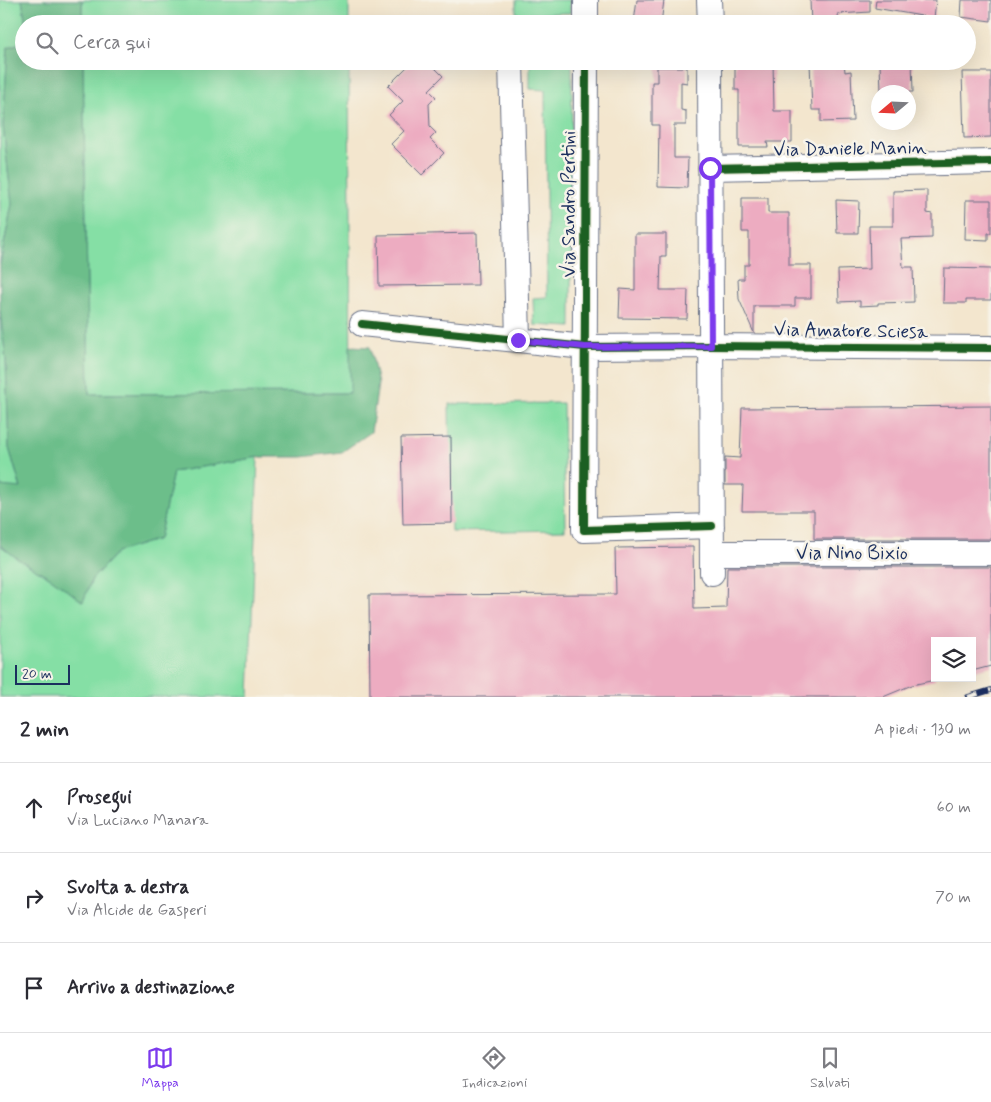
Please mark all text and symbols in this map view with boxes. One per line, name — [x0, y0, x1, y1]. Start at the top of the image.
search box — [15, 15, 976, 70]
icon: search — [33, 29, 61, 57]
text: Cerca qui — [73, 30, 151, 55]
north arrow — [871, 85, 916, 130]
street label: Via Sandro Pertini — [557, 131, 582, 277]
street label: Via Daniele Manin — [773, 135, 927, 163]
route start — [699, 157, 722, 180]
street label: Via Amatore Sciesa — [774, 317, 929, 345]
route end — [507, 329, 530, 352]
street label: Via Nino Bixio — [796, 541, 908, 566]
map controls — [931, 637, 976, 682]
button: layers — [931, 637, 976, 682]
scale bar — [15, 662, 70, 685]
text: 20 m — [22, 665, 52, 683]
text: 2 min — [20, 716, 69, 744]
text: A piedi · 130 m — [874, 719, 971, 740]
text: Prosegui — [67, 785, 132, 810]
icon: ahead — [20, 794, 48, 822]
text: 60 m — [937, 797, 971, 818]
text: Via Luciano Manara — [67, 810, 208, 831]
text: Svolta a destra — [67, 875, 189, 900]
icon: right — [20, 884, 48, 912]
text: 70 m — [935, 887, 971, 908]
text: Via Alcide de Gasperi — [67, 900, 207, 921]
icon: arrive — [20, 974, 48, 1002]
text: Arrivo a destinazione — [67, 975, 235, 1000]
tab: Mappa — [141, 1044, 179, 1092]
tab: Indicazioni — [462, 1044, 527, 1092]
tab: Salvati — [810, 1044, 850, 1092]

